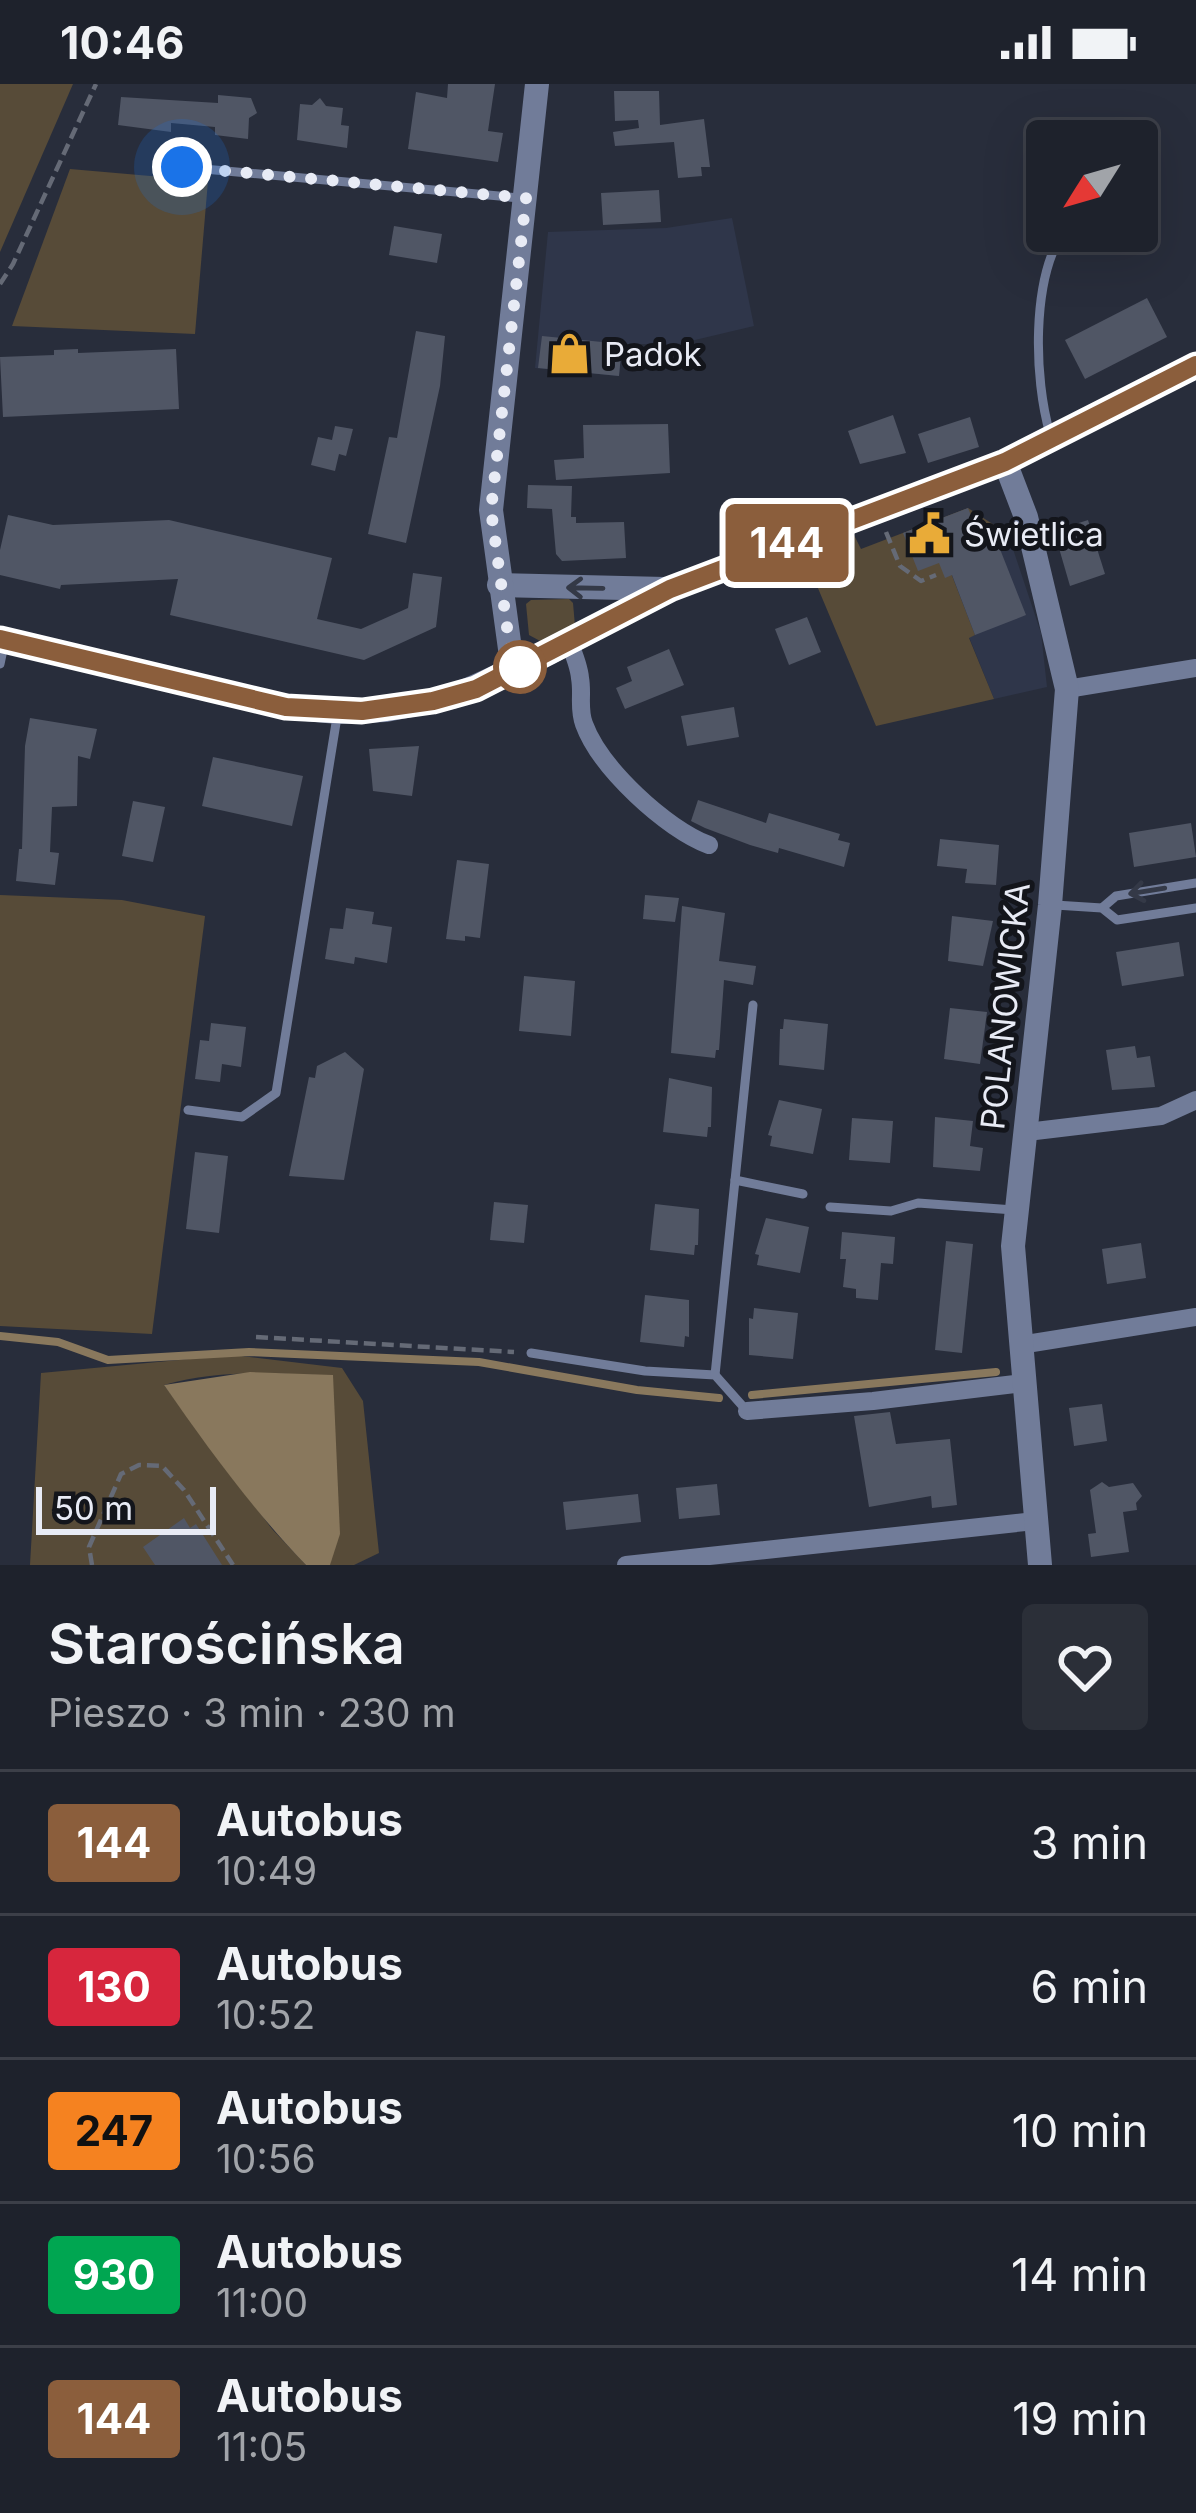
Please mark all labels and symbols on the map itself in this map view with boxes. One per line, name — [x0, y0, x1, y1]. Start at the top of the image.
north arrow — [1026, 120, 1158, 252]
your location — [152, 137, 212, 197]
shop icon: Padok — [547, 331, 593, 377]
place label: Padok — [604, 334, 702, 374]
line badge: 144 — [718, 504, 856, 582]
public building icon: Świetlica — [907, 511, 953, 557]
place label: Świetlica — [964, 514, 1104, 554]
one-way arrow — [566, 576, 605, 599]
unlabelled marker — [495, 642, 545, 692]
street label: POLANOWICKA — [972, 880, 1038, 1132]
one-way arrow — [1128, 880, 1167, 903]
scale bar — [36, 1481, 216, 1534]

